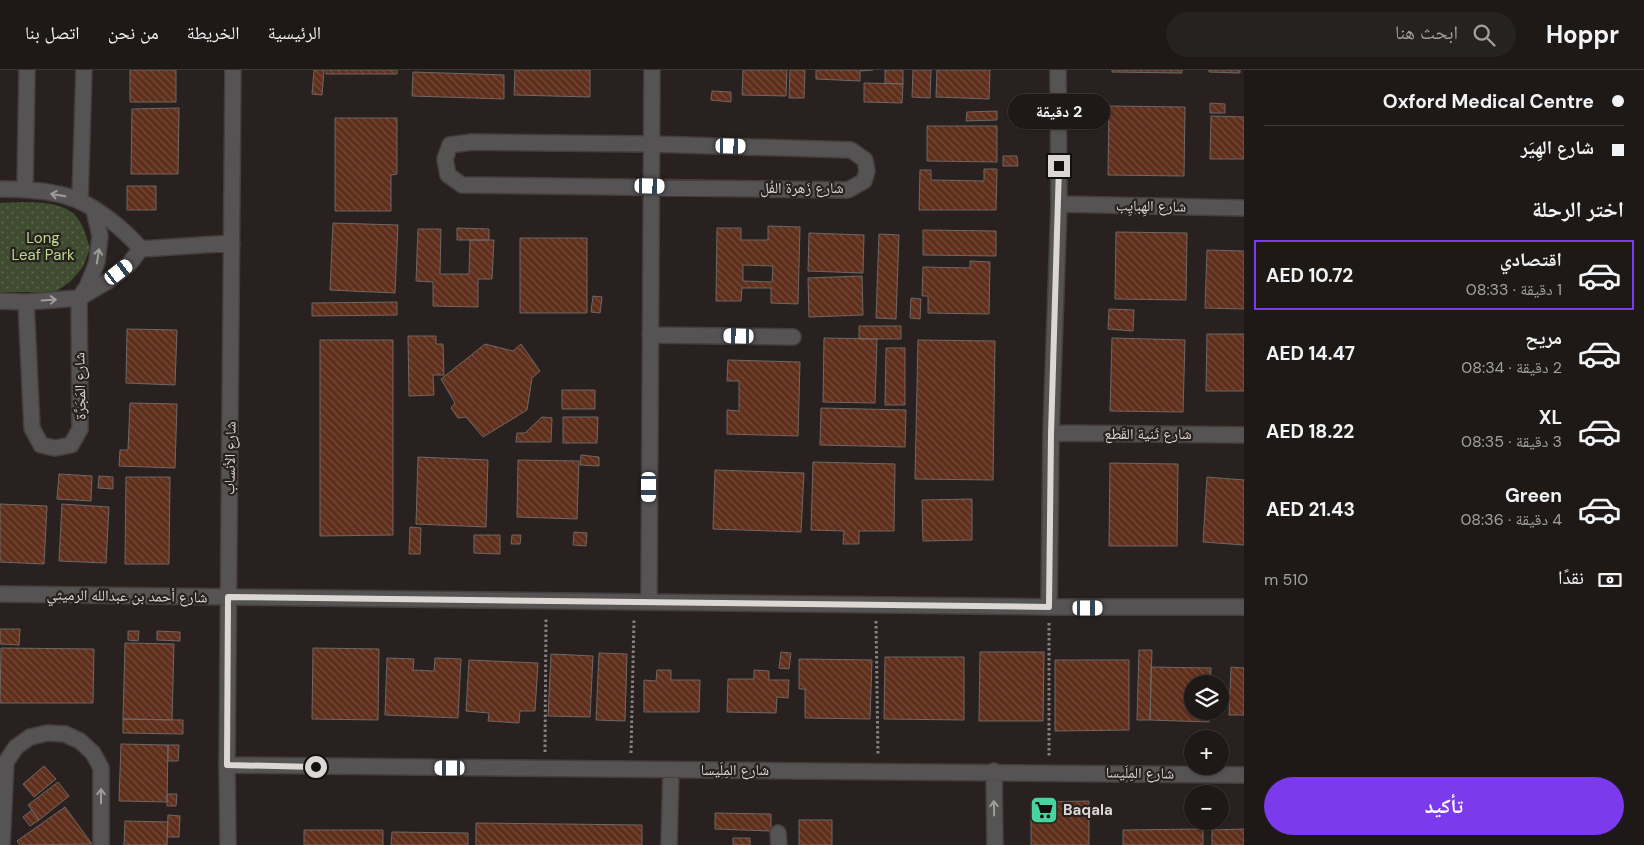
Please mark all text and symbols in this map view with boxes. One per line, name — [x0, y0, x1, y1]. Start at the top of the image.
search box — [1166, 12, 1516, 57]
text: Hoppr — [1546, 19, 1619, 50]
text: ابحث هنا — [1395, 20, 1458, 45]
text: اتصل بنا — [25, 21, 80, 45]
text: من نحن — [108, 21, 159, 45]
text: الخريطة — [187, 21, 240, 45]
text: الرئيسية — [268, 21, 321, 45]
icon: search — [1470, 21, 1498, 49]
text: Oxford Medical Centre — [1383, 89, 1594, 114]
callout: 2 دقيقة — [1008, 93, 1110, 128]
text: 2 دقيقة — [1036, 101, 1082, 122]
text: شارع الهِيَر — [1521, 135, 1594, 160]
car — [715, 138, 746, 154]
route end — [1048, 155, 1070, 177]
car — [634, 178, 665, 194]
street label: شارع زَهرة الفُل — [760, 178, 844, 198]
one-way arrow — [50, 189, 66, 199]
street label: شارع الهِبايِب — [1116, 195, 1187, 218]
text: اختر الرحلة — [1532, 195, 1624, 224]
park label: Long Leaf Park — [12, 228, 75, 265]
text: اقتصادي — [1500, 247, 1562, 272]
one-way arrow — [93, 248, 103, 264]
icon: car — [1577, 253, 1622, 298]
car — [102, 257, 135, 287]
text: AED 10.72 — [1266, 263, 1353, 288]
text: 1 دقيقة · 08:33 — [1466, 279, 1562, 300]
one-way arrow — [40, 296, 56, 305]
text: مريح — [1525, 325, 1562, 350]
car — [723, 328, 754, 344]
icon: car — [1577, 331, 1622, 376]
text: AED 14.47 — [1266, 341, 1355, 366]
street label: شارع المَجَرَّة — [69, 352, 91, 420]
text: 2 دقيقة · 08:34 — [1461, 357, 1562, 378]
text: XL — [1539, 405, 1562, 430]
icon: car — [1577, 409, 1622, 454]
text: AED 18.22 — [1266, 419, 1354, 444]
street label: شارع الأنساب — [219, 421, 241, 495]
street label: شارع ثَنية القَطع — [1104, 424, 1192, 444]
text: 3 دقيقة · 08:35 — [1461, 431, 1562, 452]
car — [641, 472, 656, 502]
text: Green — [1505, 483, 1562, 508]
icon: car — [1577, 487, 1622, 532]
text: AED 21.43 — [1266, 497, 1355, 522]
text: 4 دقيقة · 08:36 — [1460, 509, 1562, 530]
text: نقدًا — [1558, 565, 1584, 590]
icon: cash — [1596, 566, 1624, 594]
text: 510 m — [1264, 569, 1308, 590]
street label: شارع أحمد بن عبدالله الرميثي — [46, 585, 208, 609]
car — [1073, 601, 1103, 616]
map controls — [1184, 675, 1229, 830]
button: layers — [1184, 675, 1229, 720]
button: + — [1184, 730, 1229, 775]
route start — [305, 756, 327, 778]
street label: شارع المِلَيسا — [701, 760, 769, 780]
car — [435, 761, 465, 776]
street label: شارع المِلَيسا — [1106, 762, 1174, 784]
button: تأكيد — [1264, 777, 1624, 835]
button: − — [1184, 785, 1229, 830]
one-way arrow — [96, 789, 106, 805]
supermarket icon: Baqala — [1029, 795, 1059, 825]
one-way arrow — [990, 800, 999, 816]
place label: Baqala — [1063, 800, 1113, 820]

